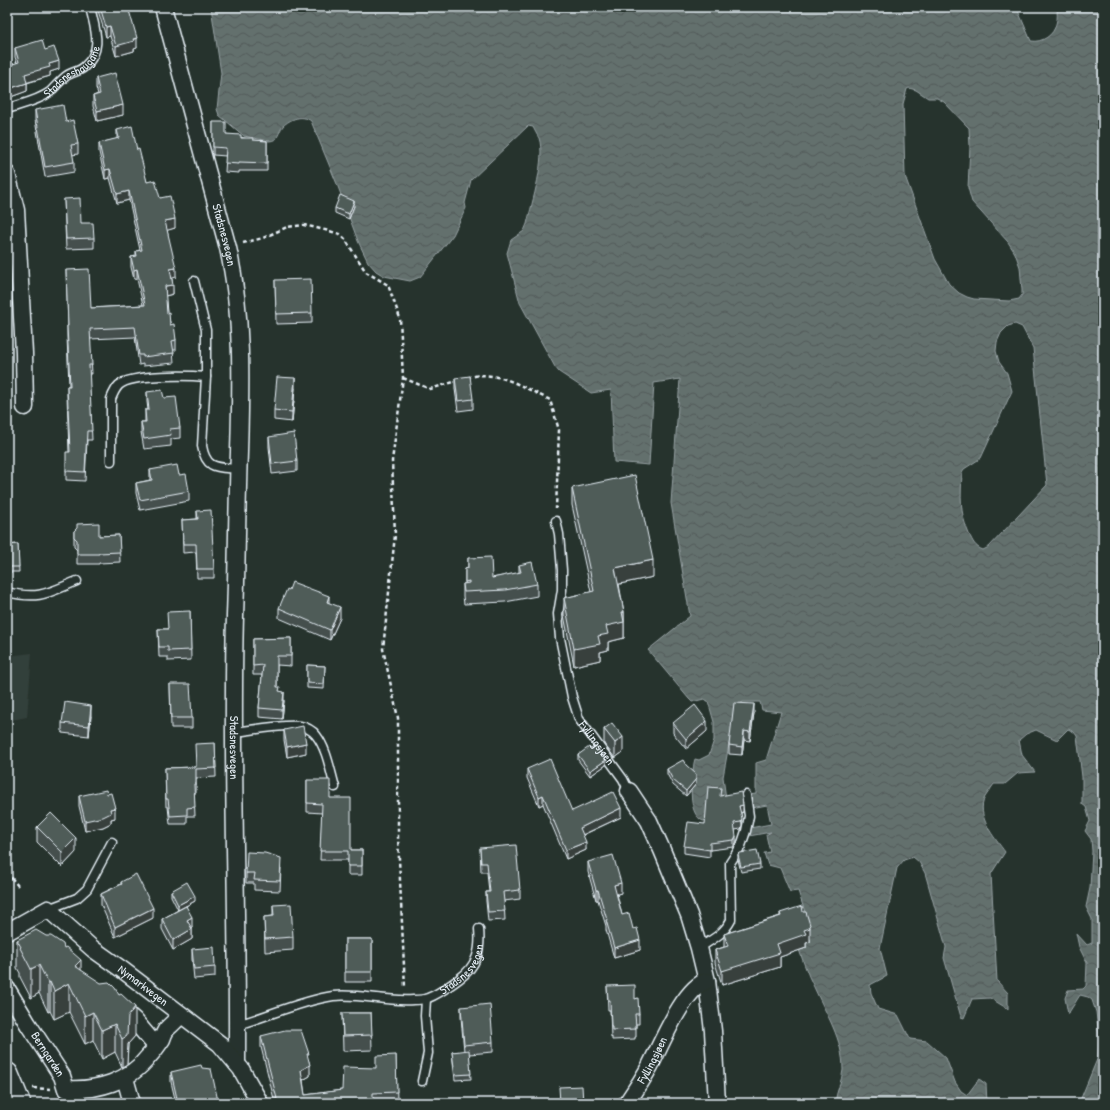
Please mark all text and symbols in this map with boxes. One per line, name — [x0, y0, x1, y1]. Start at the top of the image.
street label: Stadsneshaugane — [40, 44, 104, 102]
street label: Stadsnesvegen — [208, 202, 240, 267]
street label: Stadsnesvegen — [226, 716, 243, 779]
street label: Fyllingsjøen — [575, 716, 619, 768]
street label: Stadsnesvegen — [436, 943, 487, 998]
street label: Nymarkvegen — [115, 960, 172, 1010]
street label: Berngarden — [27, 1028, 69, 1080]
street label: Fyllingsjøen — [632, 1034, 671, 1088]

